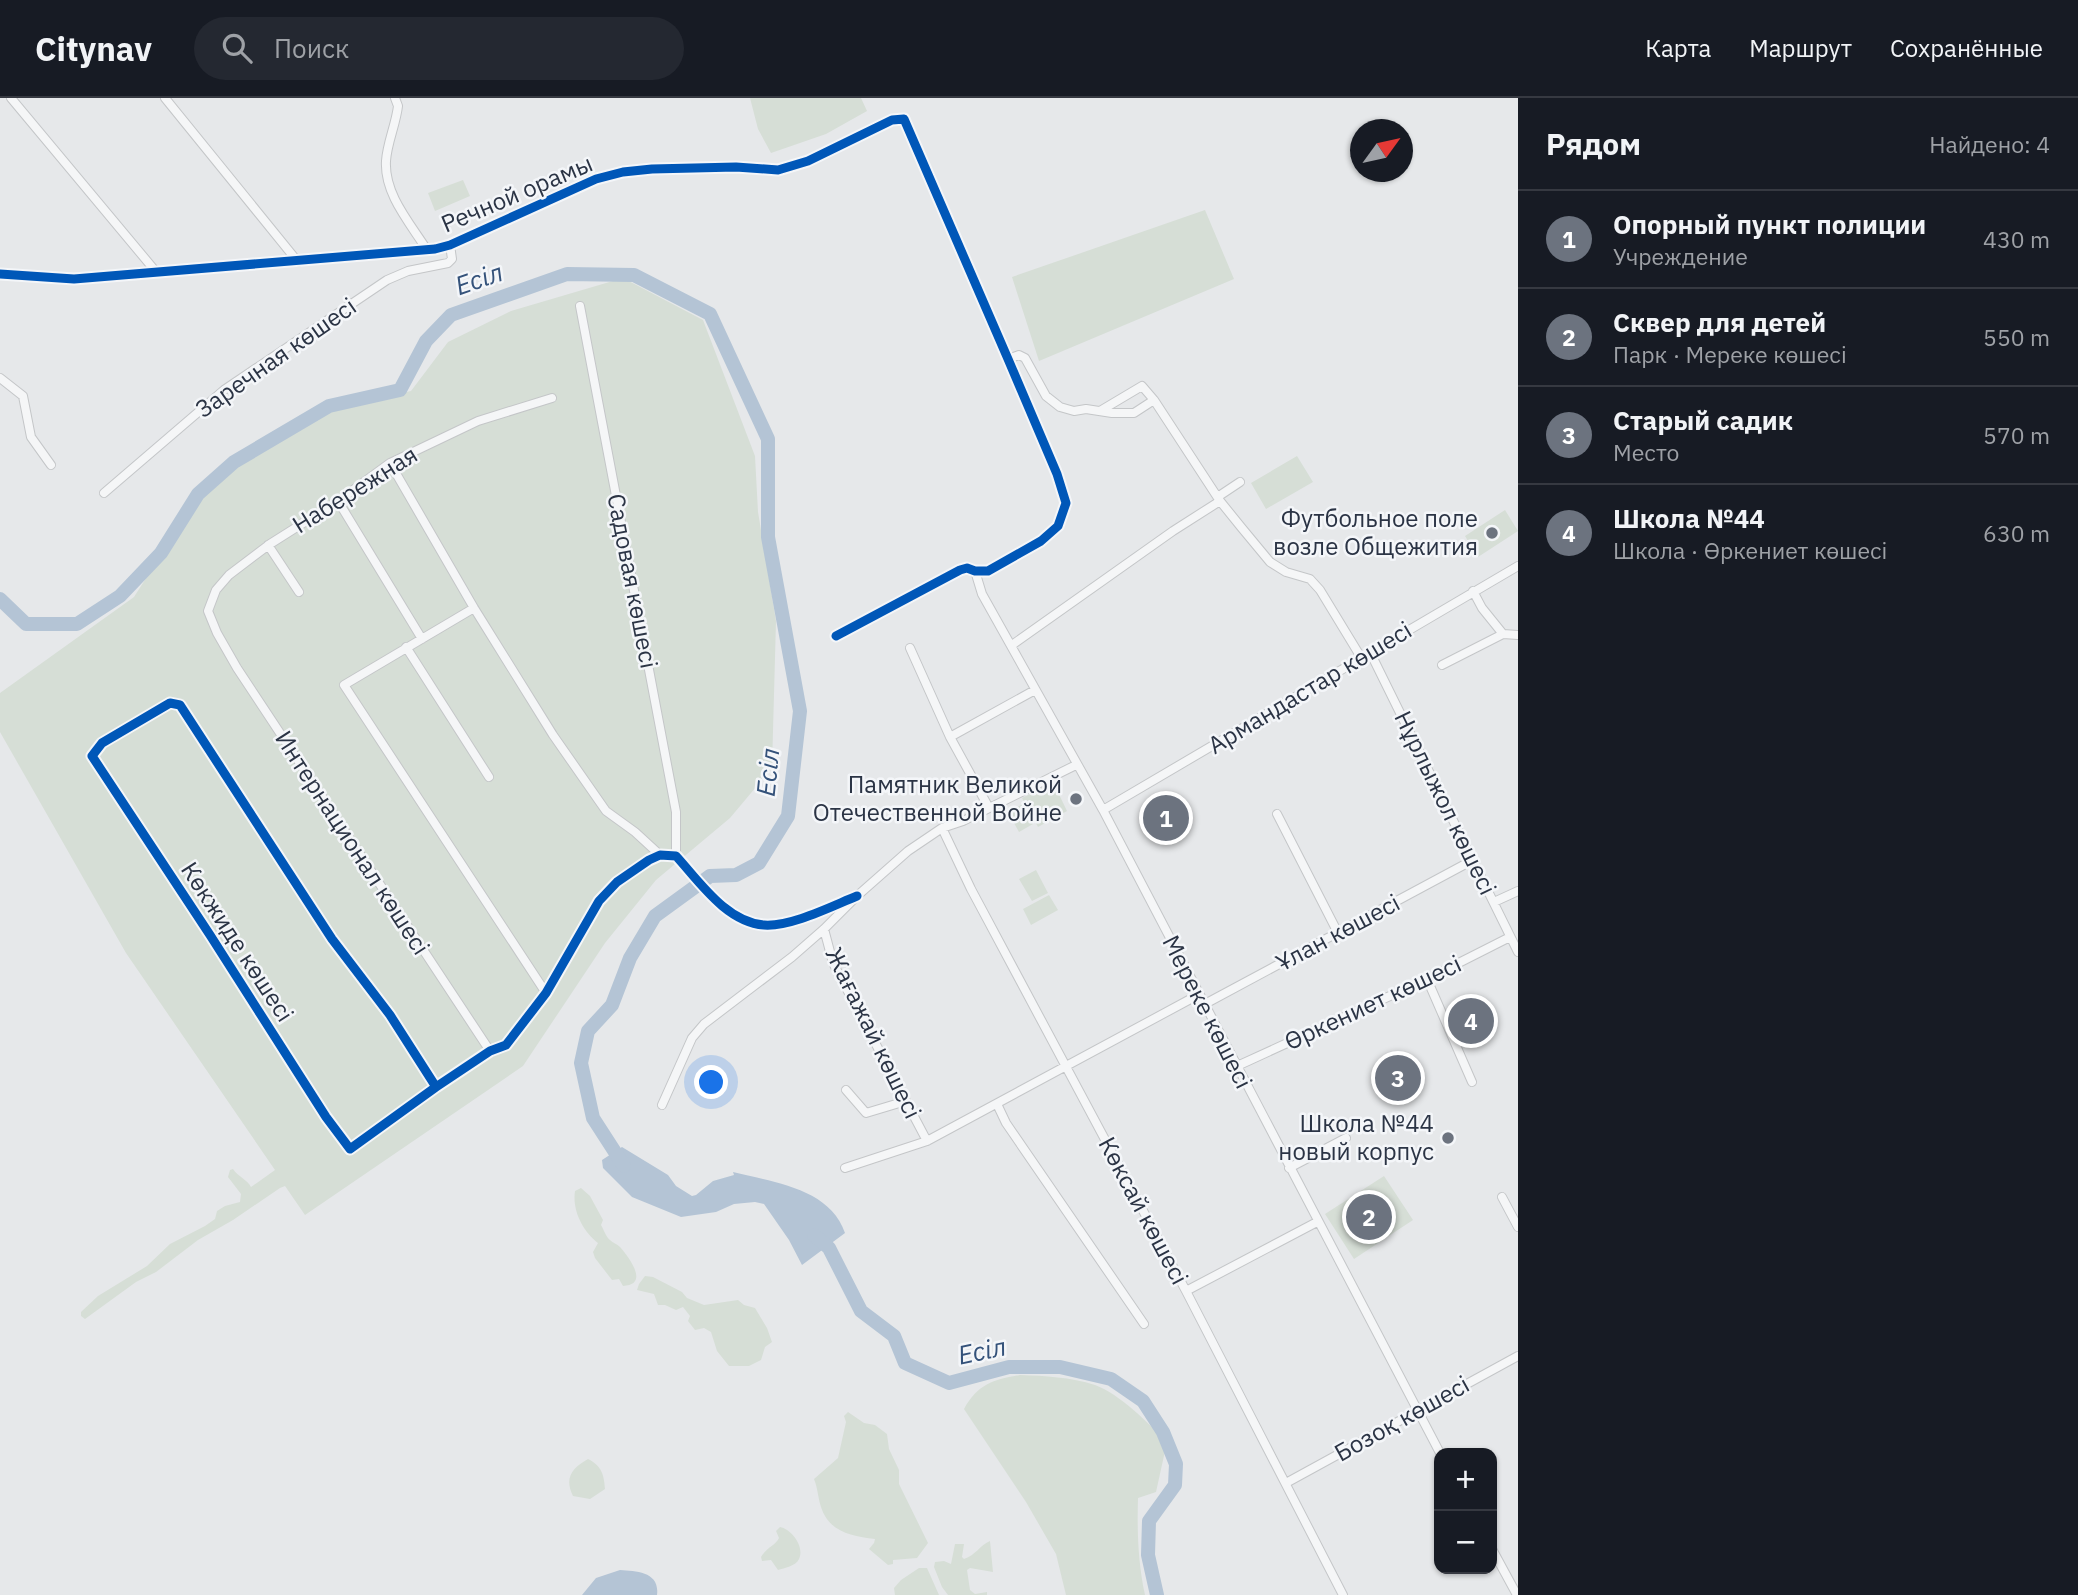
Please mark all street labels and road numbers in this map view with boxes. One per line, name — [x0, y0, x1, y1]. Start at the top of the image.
street label: Речной орамы — [436, 147, 597, 239]
street label: Заречная көшесі — [189, 290, 362, 425]
street label: Набережная — [286, 438, 423, 540]
street label: Садовая көшесі — [600, 491, 666, 671]
street label: Армандастар көшесі — [1202, 614, 1417, 761]
street label: Нұрлыжол көшесі — [1387, 705, 1504, 900]
street label: Интернационал көшесі — [268, 724, 437, 961]
street label: Көкжиде көшесі — [174, 855, 301, 1027]
street label: Ұлан көшесі — [1270, 886, 1405, 978]
street label: Мереке көшесі — [1155, 929, 1260, 1094]
street label: Жағажай көшесі — [819, 941, 929, 1124]
street label: Өркениет көшесі — [1279, 947, 1466, 1057]
street label: Көксай көшесі — [1092, 1131, 1196, 1290]
street label: Бозоқ көшесі — [1328, 1368, 1475, 1468]

